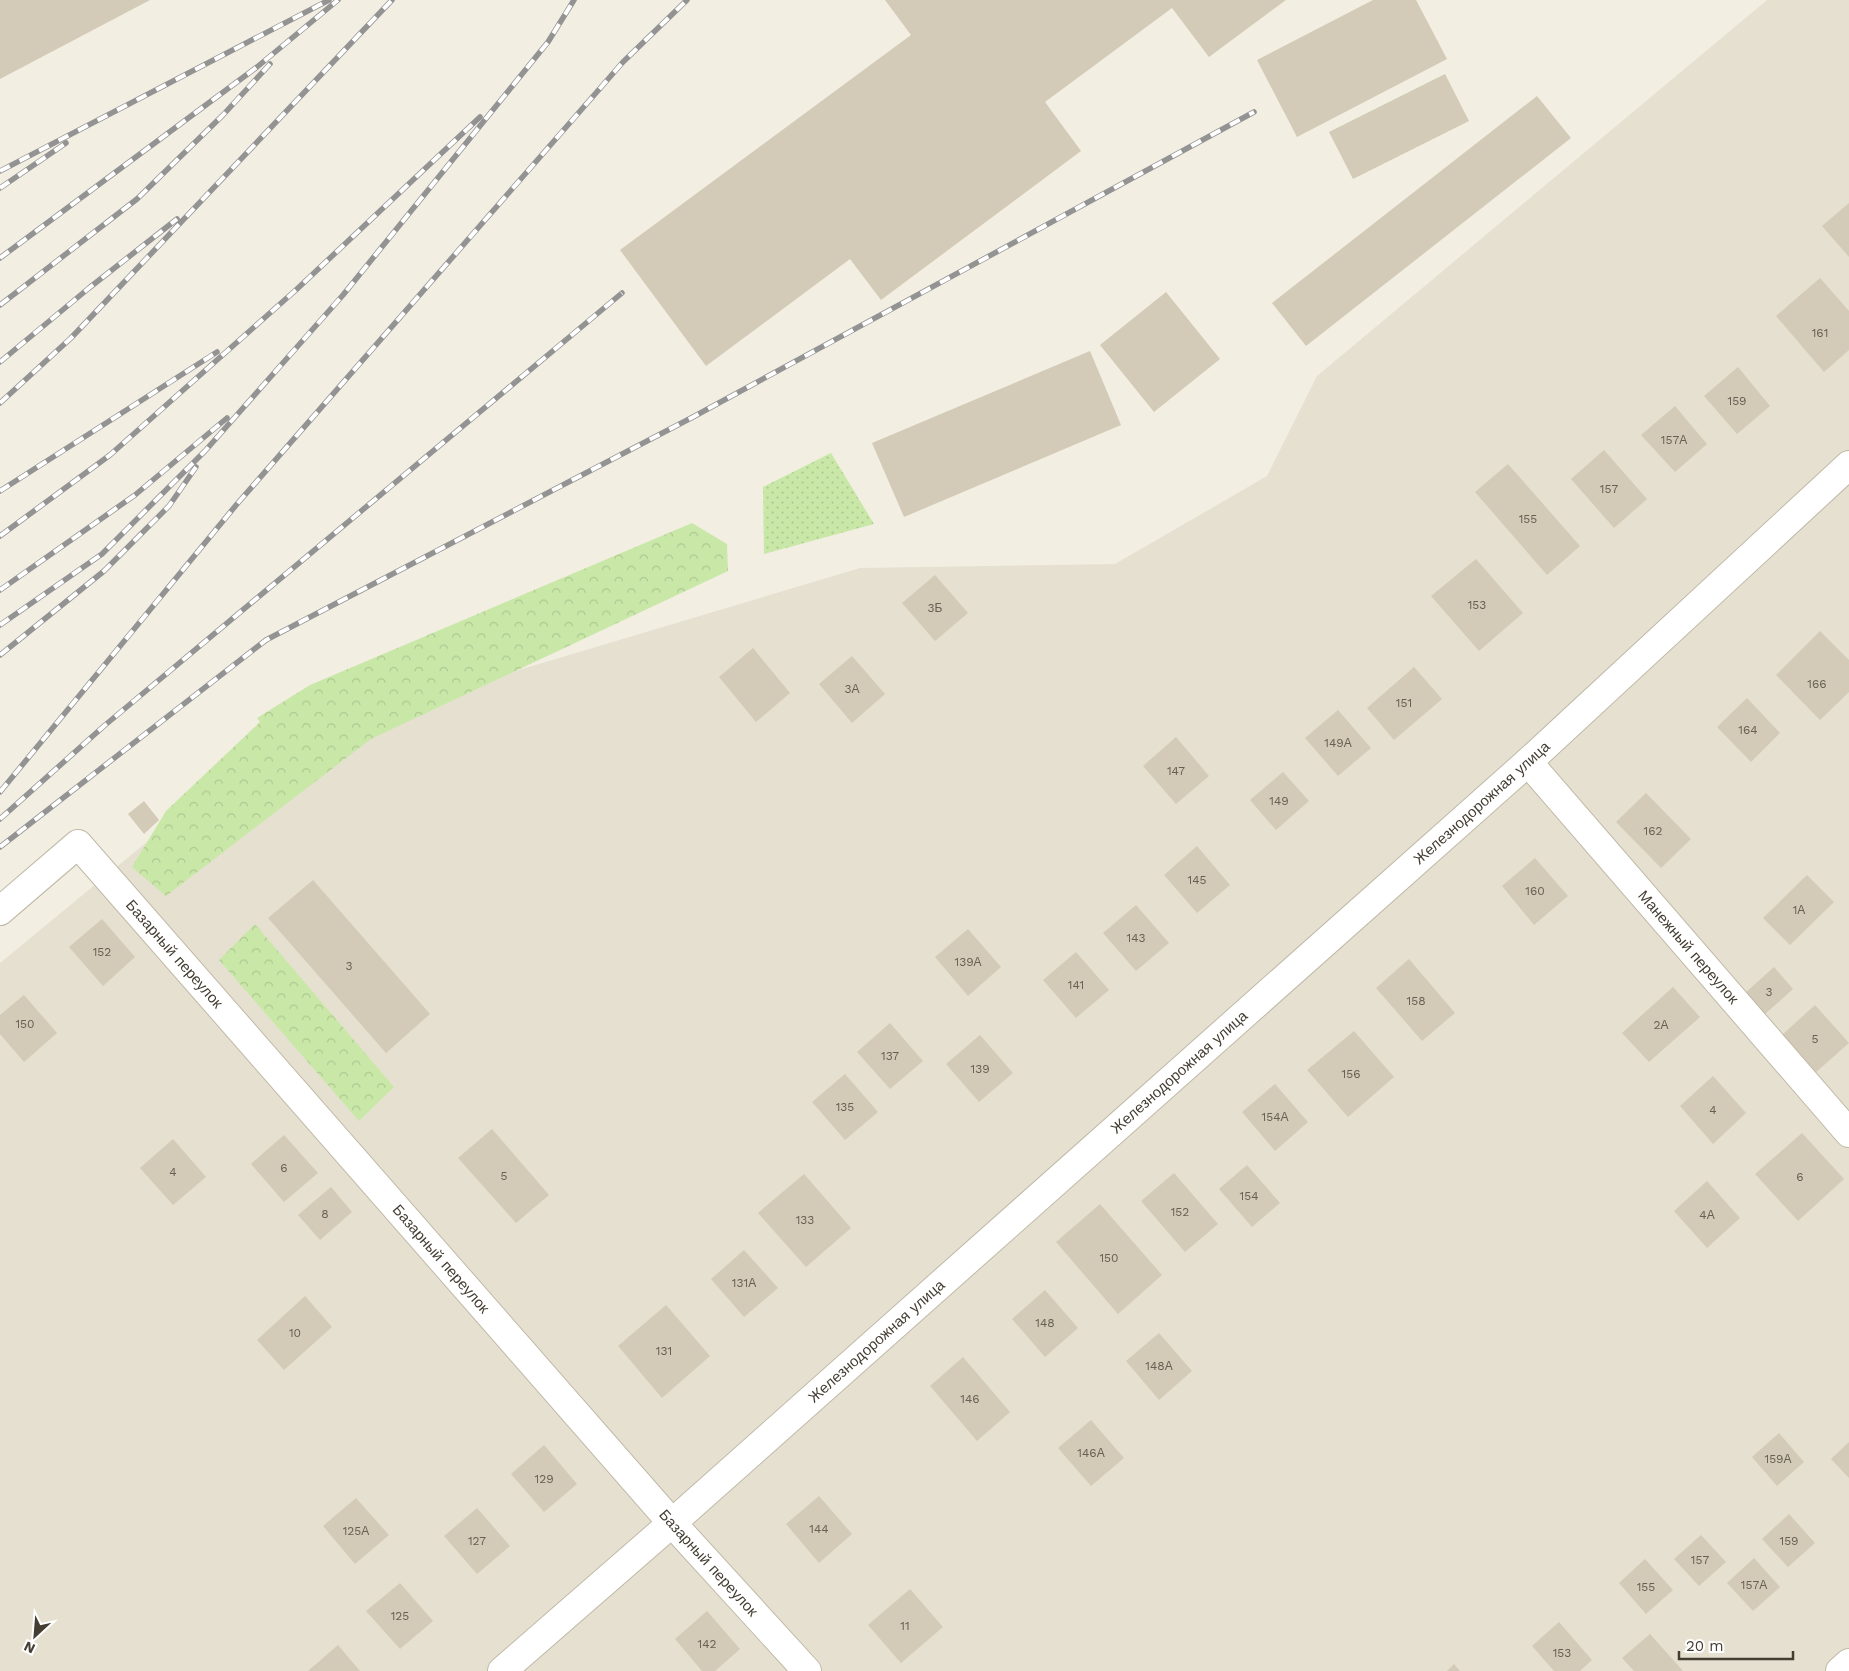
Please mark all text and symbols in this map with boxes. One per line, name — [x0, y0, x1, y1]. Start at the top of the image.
house number: 161 — [1812, 326, 1828, 340]
house number: 159 — [1727, 394, 1747, 408]
house number: 157А — [1661, 433, 1687, 447]
house number: 157 — [1600, 482, 1618, 496]
house number: 155 — [1519, 512, 1537, 526]
house number: 153 — [1468, 598, 1486, 612]
house number: 3Б — [928, 601, 943, 615]
house number: 166 — [1807, 677, 1827, 691]
house number: 3А — [845, 682, 860, 696]
house number: 151 — [1396, 696, 1412, 710]
house number: 164 — [1738, 723, 1758, 737]
house number: 149А — [1324, 736, 1352, 750]
street label: Железнодорожная улица — [1410, 737, 1554, 868]
house number: 147 — [1167, 764, 1185, 778]
house number: 149 — [1269, 794, 1289, 808]
house number: 162 — [1644, 824, 1662, 838]
house number: 145 — [1188, 873, 1207, 887]
house number: 160 — [1525, 884, 1545, 898]
street label: Манежный переулок — [1634, 887, 1743, 1008]
street label: Базарный переулок — [122, 896, 227, 1012]
house number: 1А — [1793, 903, 1805, 917]
house number: 143 — [1126, 931, 1146, 945]
house number: 152 — [93, 945, 111, 959]
house number: 139А — [954, 955, 982, 969]
house number: 3 — [346, 959, 353, 973]
house number: 141 — [1068, 978, 1084, 992]
house number: 3 — [1766, 985, 1773, 999]
house number: 158 — [1406, 994, 1426, 1008]
street label: Железнодорожная улица — [1107, 1006, 1252, 1137]
house number: 150 — [15, 1017, 35, 1031]
house number: 2А — [1654, 1018, 1669, 1032]
house number: 5 — [1812, 1032, 1819, 1046]
house number: 137 — [881, 1049, 899, 1063]
house number: 139 — [970, 1062, 990, 1076]
house number: 156 — [1342, 1067, 1360, 1081]
house number: 135 — [836, 1100, 854, 1114]
house number: 4 — [1709, 1103, 1717, 1117]
house number: 154А — [1261, 1110, 1289, 1124]
house number: 6 — [280, 1161, 288, 1175]
house number: 4 — [169, 1165, 177, 1179]
house number: 5 — [501, 1169, 508, 1183]
house number: 6 — [1796, 1170, 1804, 1184]
house number: 154 — [1240, 1189, 1259, 1203]
street label: Базарный переулок — [389, 1201, 493, 1317]
house number: 152 — [1171, 1205, 1189, 1219]
house number: 8 — [321, 1207, 329, 1221]
house number: 4А — [1699, 1208, 1715, 1222]
house number: 133 — [796, 1213, 814, 1227]
house number: 150 — [1099, 1251, 1119, 1265]
street label: Железнодорожная улица — [805, 1275, 949, 1407]
house number: 131А — [732, 1276, 756, 1290]
house number: 148 — [1035, 1316, 1055, 1330]
house number: 10 — [289, 1326, 301, 1340]
house number: 131 — [656, 1344, 672, 1358]
house number: 148А — [1145, 1359, 1173, 1373]
house number: 146 — [960, 1392, 980, 1406]
house number: 146А — [1077, 1446, 1105, 1460]
house number: 159А — [1764, 1452, 1792, 1466]
house number: 129 — [534, 1472, 554, 1486]
street label: Базарный переулок — [655, 1506, 762, 1620]
house number: 144 — [809, 1522, 829, 1536]
house number: 125А — [343, 1524, 369, 1538]
house number: 127 — [468, 1534, 486, 1548]
house number: 159 — [1779, 1534, 1799, 1548]
house number: 157 — [1691, 1553, 1709, 1567]
house number: 157А — [1741, 1578, 1767, 1592]
house number: 155 — [1637, 1580, 1655, 1594]
house number: 125 — [391, 1609, 409, 1623]
north arrow — [10, 1611, 60, 1661]
house number: 11 — [900, 1619, 910, 1633]
scale bar — [1679, 1628, 1793, 1660]
house number: 142 — [697, 1637, 717, 1651]
text: 20 m — [1686, 1637, 1724, 1655]
text: N — [21, 1638, 37, 1657]
house number: 153 — [1553, 1646, 1571, 1660]

